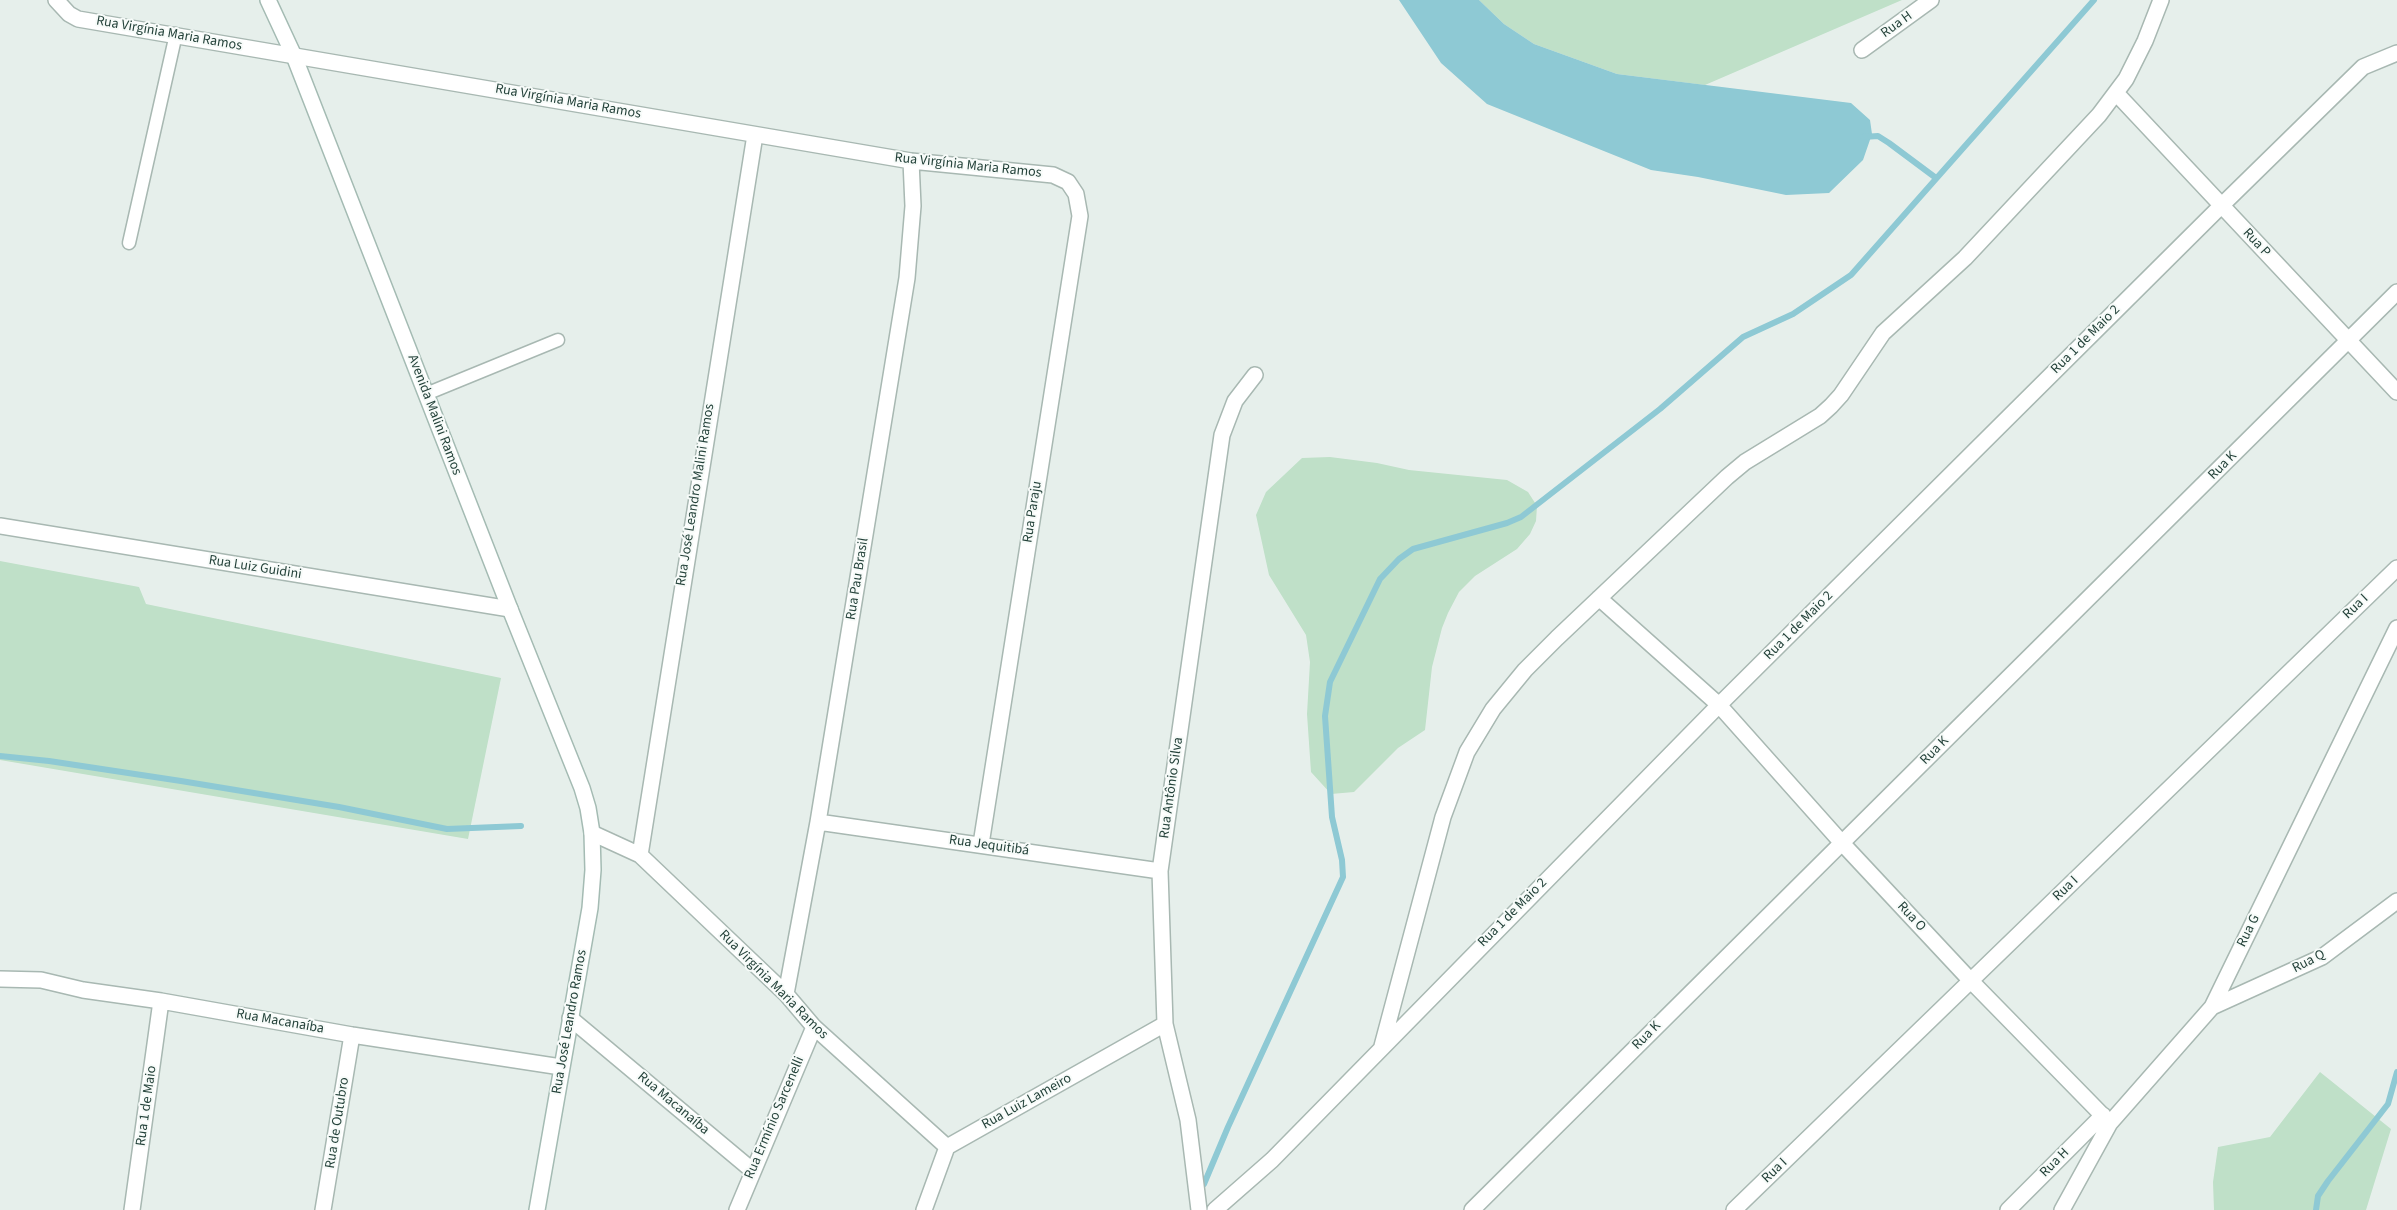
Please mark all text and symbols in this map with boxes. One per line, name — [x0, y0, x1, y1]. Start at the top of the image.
street label: Rua H — [1878, 8, 1916, 42]
street label: Rua Virgínia Maria Ramos — [95, 13, 243, 55]
street label: Rua Virgínia Maria Ramos — [494, 81, 642, 123]
street label: Rua Virgínia Maria Ramos — [894, 150, 1042, 182]
street label: Rua P — [2238, 225, 2274, 261]
street label: Rua 1 de Maio 2 — [2048, 302, 2124, 378]
street label: Avenida Malini Ramos — [403, 352, 465, 478]
street label: Rua José Leandro Malini Ramos — [673, 403, 719, 587]
street label: Rua K — [2205, 448, 2241, 484]
street label: Rua Paraju — [1020, 480, 1046, 544]
street label: Rua Pau Brasil — [843, 537, 873, 621]
street label: Rua Luiz Guidini — [207, 552, 303, 584]
street label: Rua 1 de Maio 2 — [1761, 588, 1837, 664]
street label: Rua I — [2340, 591, 2372, 623]
street label: Rua K — [1917, 733, 1953, 769]
street label: Rua Antônio Silva — [1157, 736, 1187, 840]
street label: Rua Jequitibá — [948, 832, 1030, 860]
street label: Rua I — [2050, 873, 2082, 905]
street label: Rua 1 de Maio 2 — [1475, 875, 1551, 951]
street label: Rua O — [1893, 899, 1929, 935]
street label: Rua G — [2234, 912, 2264, 950]
street label: Rua Virgínia Maria Ramos — [715, 927, 831, 1043]
street label: Rua Q — [2290, 947, 2328, 977]
street label: Rua José Leandro Ramos — [549, 949, 591, 1095]
street label: Rua Macanaíba — [235, 1006, 325, 1038]
street label: Rua K — [1629, 1018, 1665, 1054]
street label: Rua Ermínio Sarcenelli — [742, 1054, 808, 1182]
street label: Rua 1 de Maio — [133, 1065, 161, 1147]
street label: Rua Macanaíba — [634, 1069, 712, 1139]
street label: Rua Luiz Lameiro — [979, 1070, 1075, 1134]
street label: Rua de Outubro — [322, 1076, 354, 1170]
street label: Rua H — [2037, 1145, 2073, 1181]
street label: Rua I — [1759, 1155, 1791, 1187]

